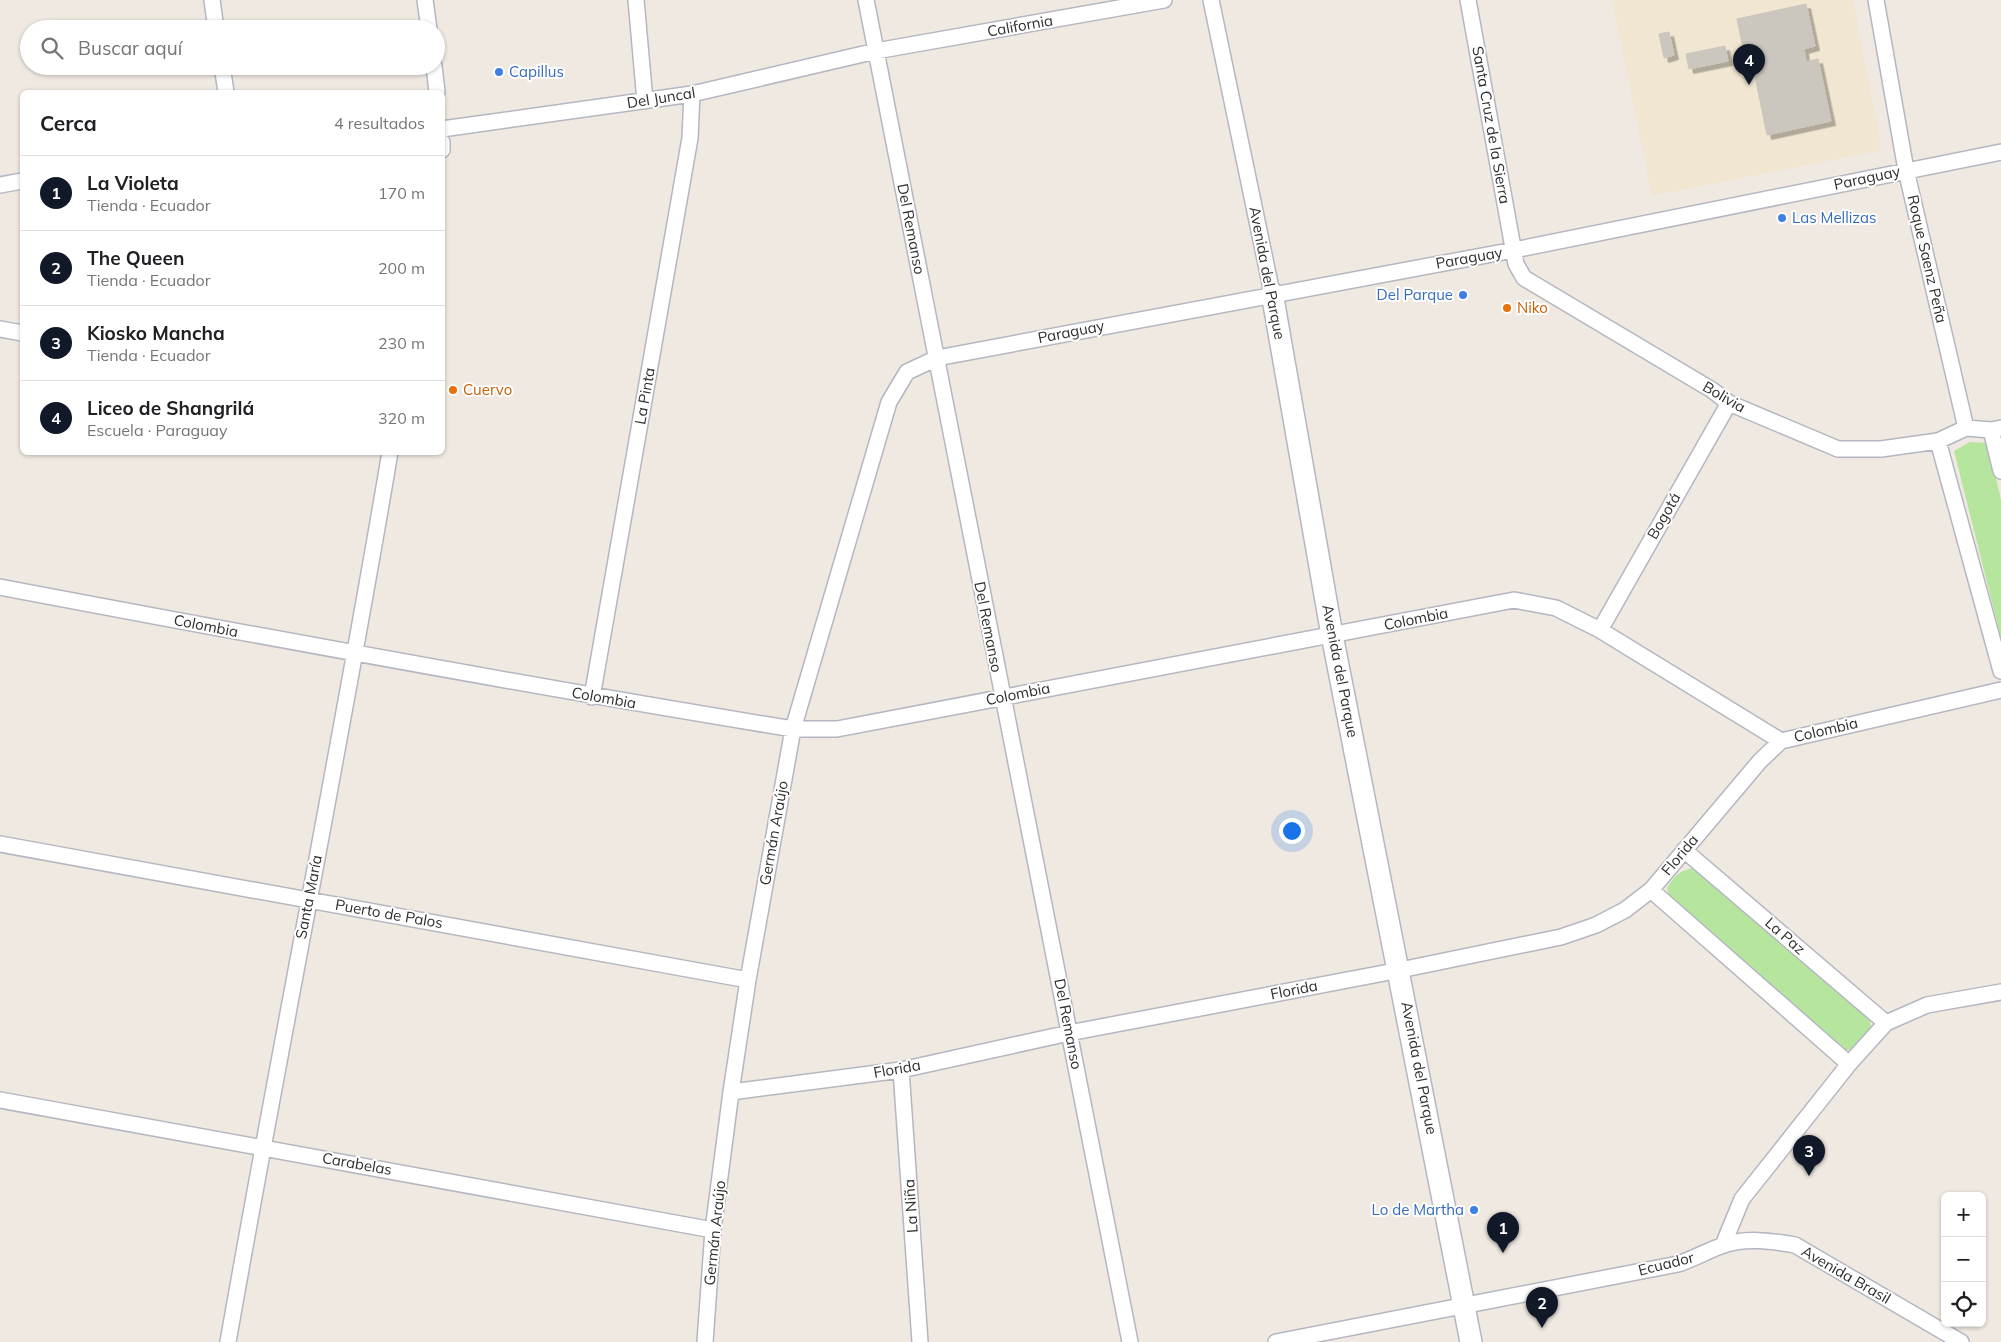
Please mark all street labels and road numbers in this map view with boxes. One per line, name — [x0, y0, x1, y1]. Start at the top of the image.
street label: California — [986, 10, 1054, 41]
street label: Santa Cruz de la Sierra — [1468, 45, 1515, 205]
street label: Del Juncal — [625, 83, 697, 112]
street label: Paraguay — [1832, 161, 1902, 194]
street label: Del Remanso — [893, 182, 930, 276]
street label: Roque Saenz Peña — [1904, 193, 1951, 325]
street label: Avenida del Parque — [1245, 205, 1290, 341]
street label: Paraguay — [1434, 242, 1504, 273]
street label: Paraguay — [1036, 316, 1106, 347]
street label: La Pinta — [630, 366, 659, 426]
street label: Bolivia — [1699, 377, 1749, 416]
street label: Bogotá — [1643, 489, 1684, 542]
street label: Del Remanso — [970, 580, 1007, 674]
street label: Avenida del Parque — [1318, 603, 1363, 739]
street label: Colombia — [1382, 603, 1450, 634]
street label: Colombia — [172, 610, 240, 641]
street label: Colombia — [984, 678, 1052, 709]
street label: Colombia — [570, 682, 638, 713]
street label: Colombia — [1792, 713, 1860, 746]
street label: Germán Araújo — [755, 779, 792, 887]
street label: Florida — [1657, 830, 1702, 879]
street label: Santa María — [291, 853, 326, 941]
street label: Puerto de Palos — [334, 895, 444, 932]
street label: La Paz — [1761, 913, 1810, 958]
street label: Florida — [1269, 976, 1319, 1003]
street label: Del Remanso — [1050, 977, 1087, 1071]
street label: Avenida del Parque — [1397, 1000, 1442, 1136]
street label: Florida — [872, 1055, 922, 1082]
street label: Carabelas — [321, 1148, 393, 1179]
street label: Germán Araújo — [700, 1179, 729, 1286]
street label: La Niña — [899, 1179, 922, 1233]
street label: Avenida Brasil — [1798, 1241, 1894, 1308]
street label: Ecuador — [1636, 1247, 1696, 1280]

